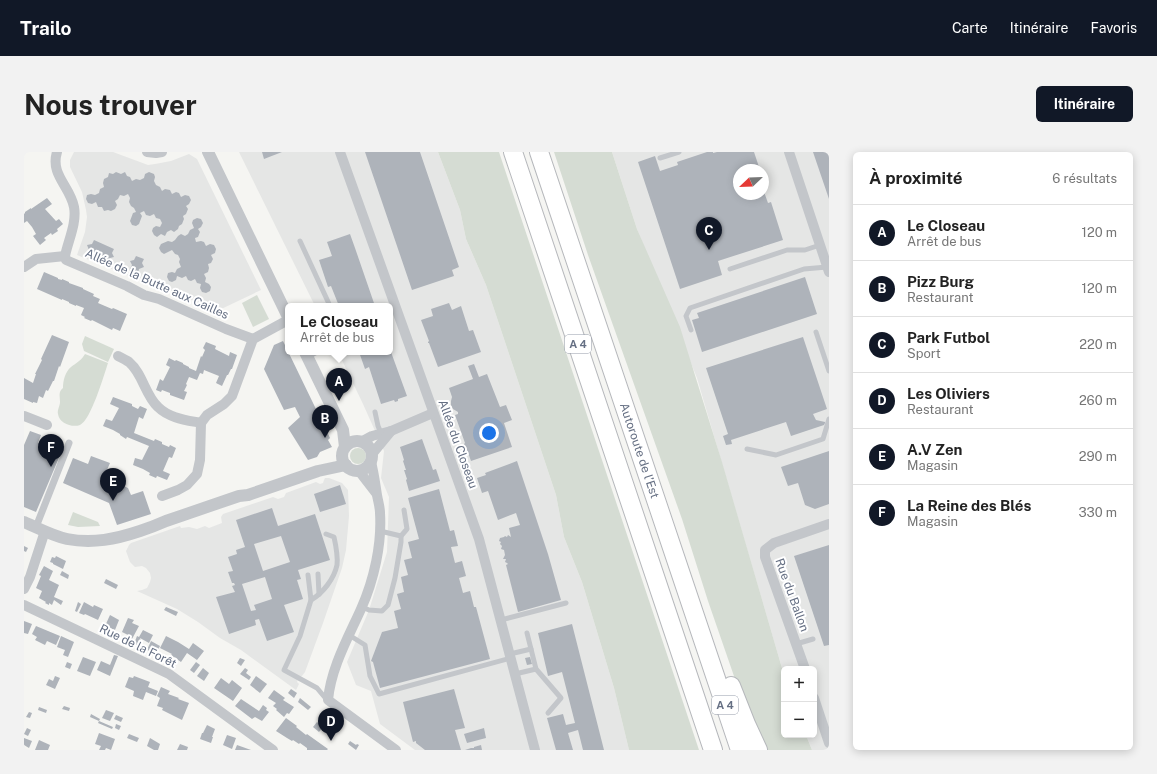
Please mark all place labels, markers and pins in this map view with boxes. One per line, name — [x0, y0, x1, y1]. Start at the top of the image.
pin: C — [696, 217, 722, 250]
pin: A — [326, 368, 352, 401]
pin: B — [312, 405, 338, 438]
pin: F — [38, 434, 64, 467]
pin: E — [100, 468, 126, 501]
pin: D — [318, 708, 344, 741]

